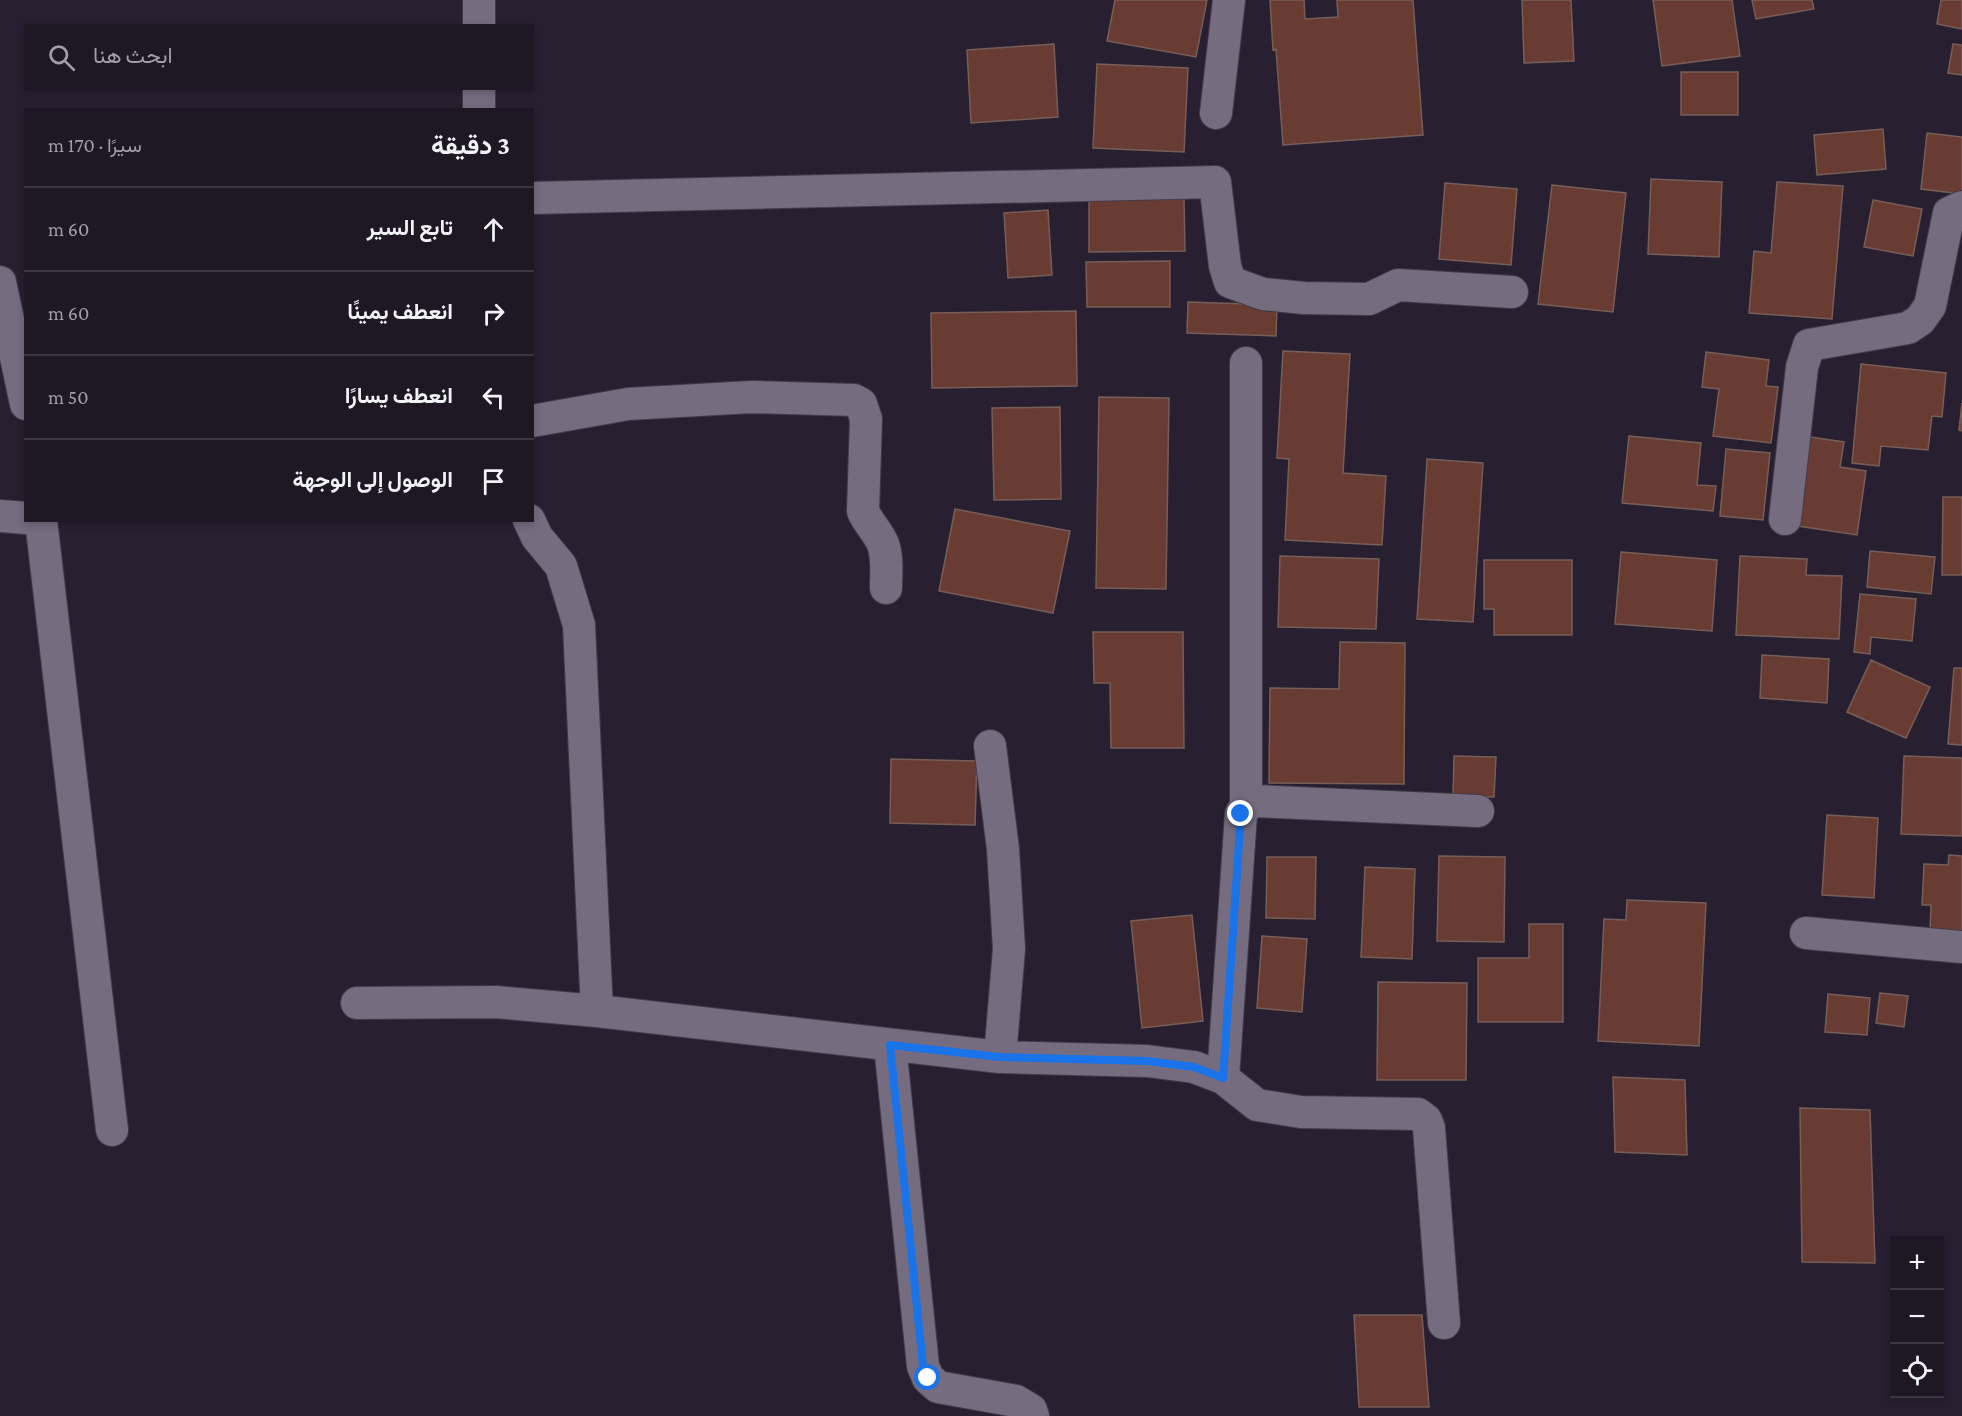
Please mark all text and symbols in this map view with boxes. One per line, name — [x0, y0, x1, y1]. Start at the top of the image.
search box — [24, 24, 534, 90]
icon: search — [45, 41, 78, 74]
text: ابحث هنا — [93, 43, 173, 68]
text: 3 دقيقة — [431, 131, 510, 160]
text: سيرًا · 170 m — [48, 134, 142, 156]
icon: ahead — [477, 213, 510, 246]
text: تابع السير — [367, 215, 453, 240]
text: 60 m — [48, 218, 89, 240]
icon: right — [477, 297, 510, 330]
text: انعطف يمينًا — [347, 299, 453, 324]
text: 60 m — [48, 302, 89, 324]
icon: left — [477, 381, 510, 414]
text: انعطف يسارًا — [345, 383, 453, 408]
text: 50 m — [48, 386, 89, 408]
icon: arrive — [477, 465, 510, 498]
text: الوصول إلى الوجهة — [292, 467, 453, 492]
route end — [1227, 800, 1253, 826]
map controls — [1890, 1236, 1944, 1398]
button: + — [1890, 1236, 1944, 1290]
button: − — [1890, 1290, 1944, 1344]
button: locate — [1890, 1344, 1944, 1398]
route start — [914, 1364, 940, 1390]

